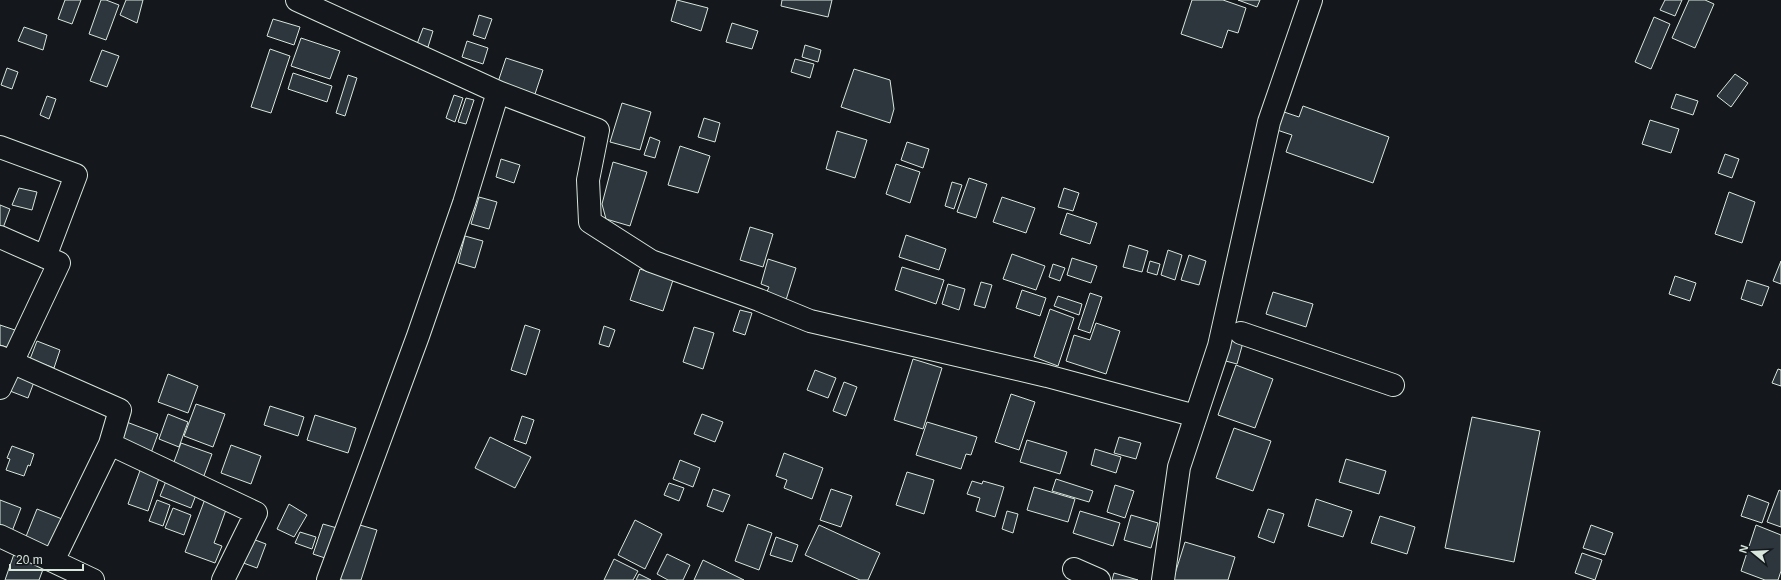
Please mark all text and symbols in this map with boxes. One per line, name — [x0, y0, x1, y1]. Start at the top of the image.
north arrow — [1733, 532, 1773, 572]
text: N — [1737, 543, 1750, 555]
scale bar — [10, 546, 83, 572]
text: 20 m — [16, 553, 43, 567]

